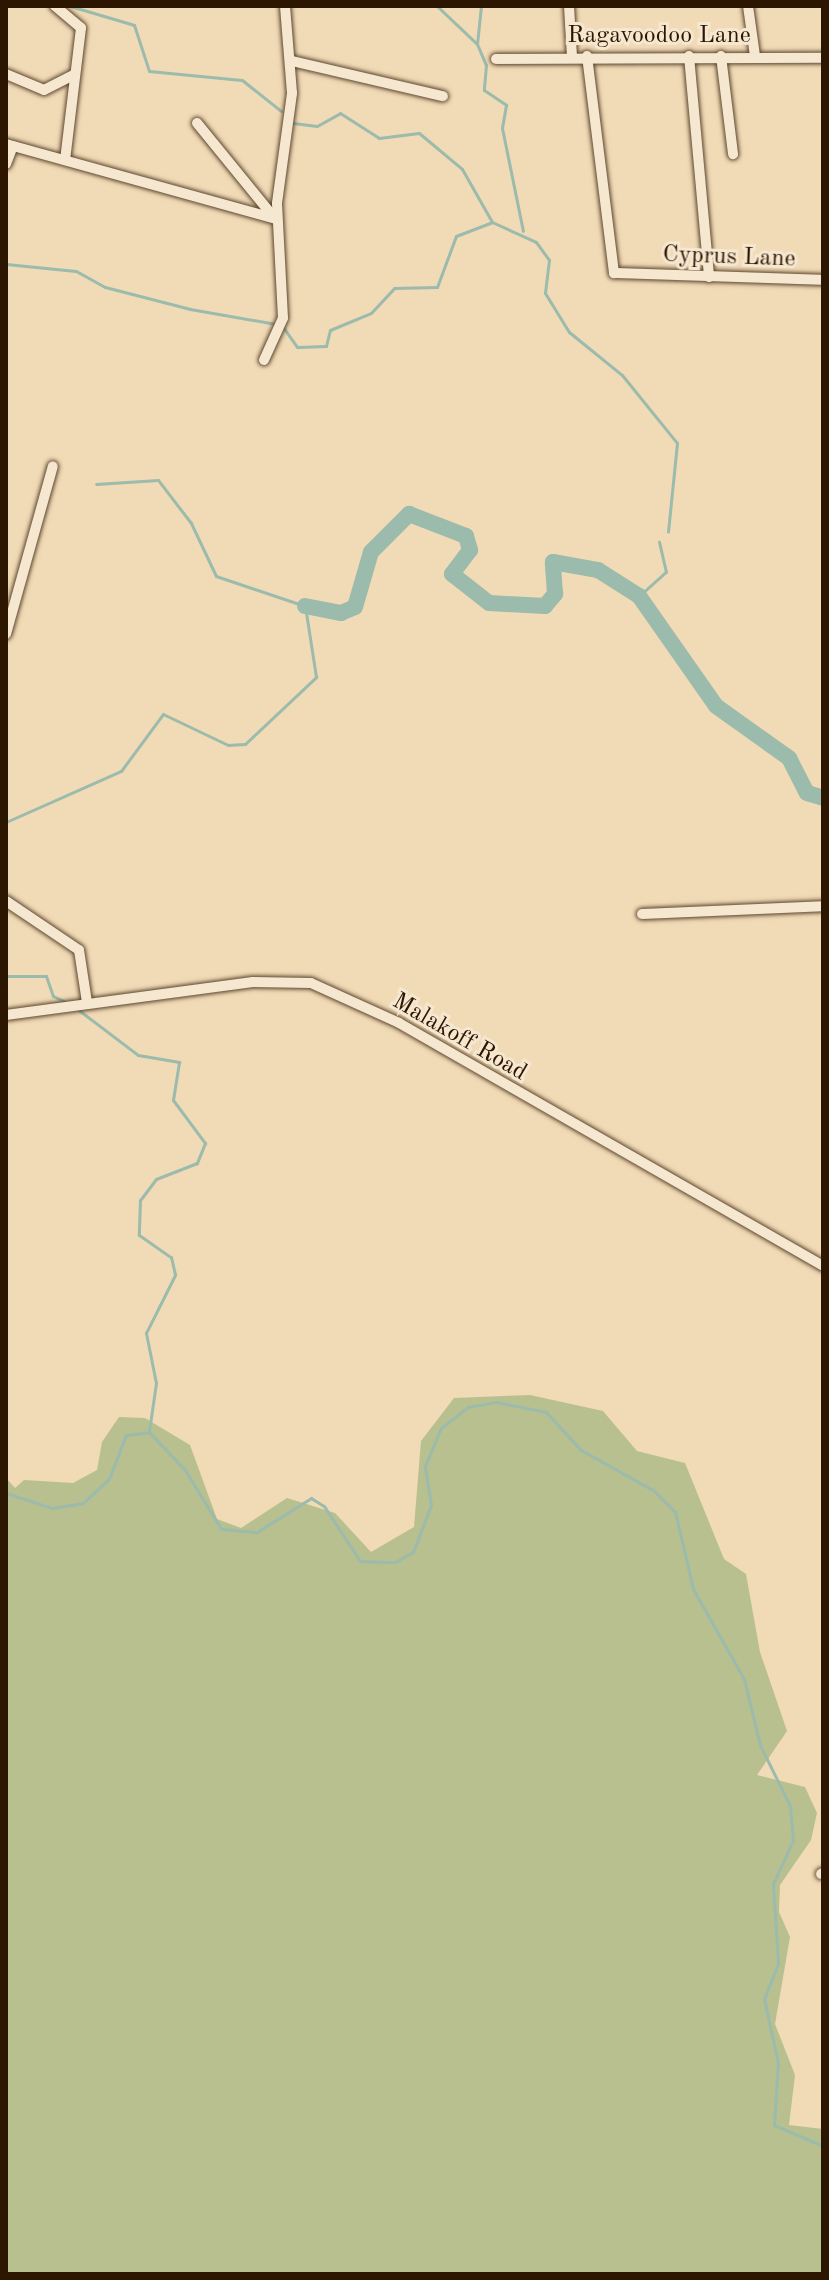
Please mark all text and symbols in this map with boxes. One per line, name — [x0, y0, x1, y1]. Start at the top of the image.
street label: Ragavoodoo Lane — [567, 23, 751, 51]
street label: Cyprus Lane — [662, 241, 796, 275]
street label: Malakoff Road — [387, 988, 531, 1088]

